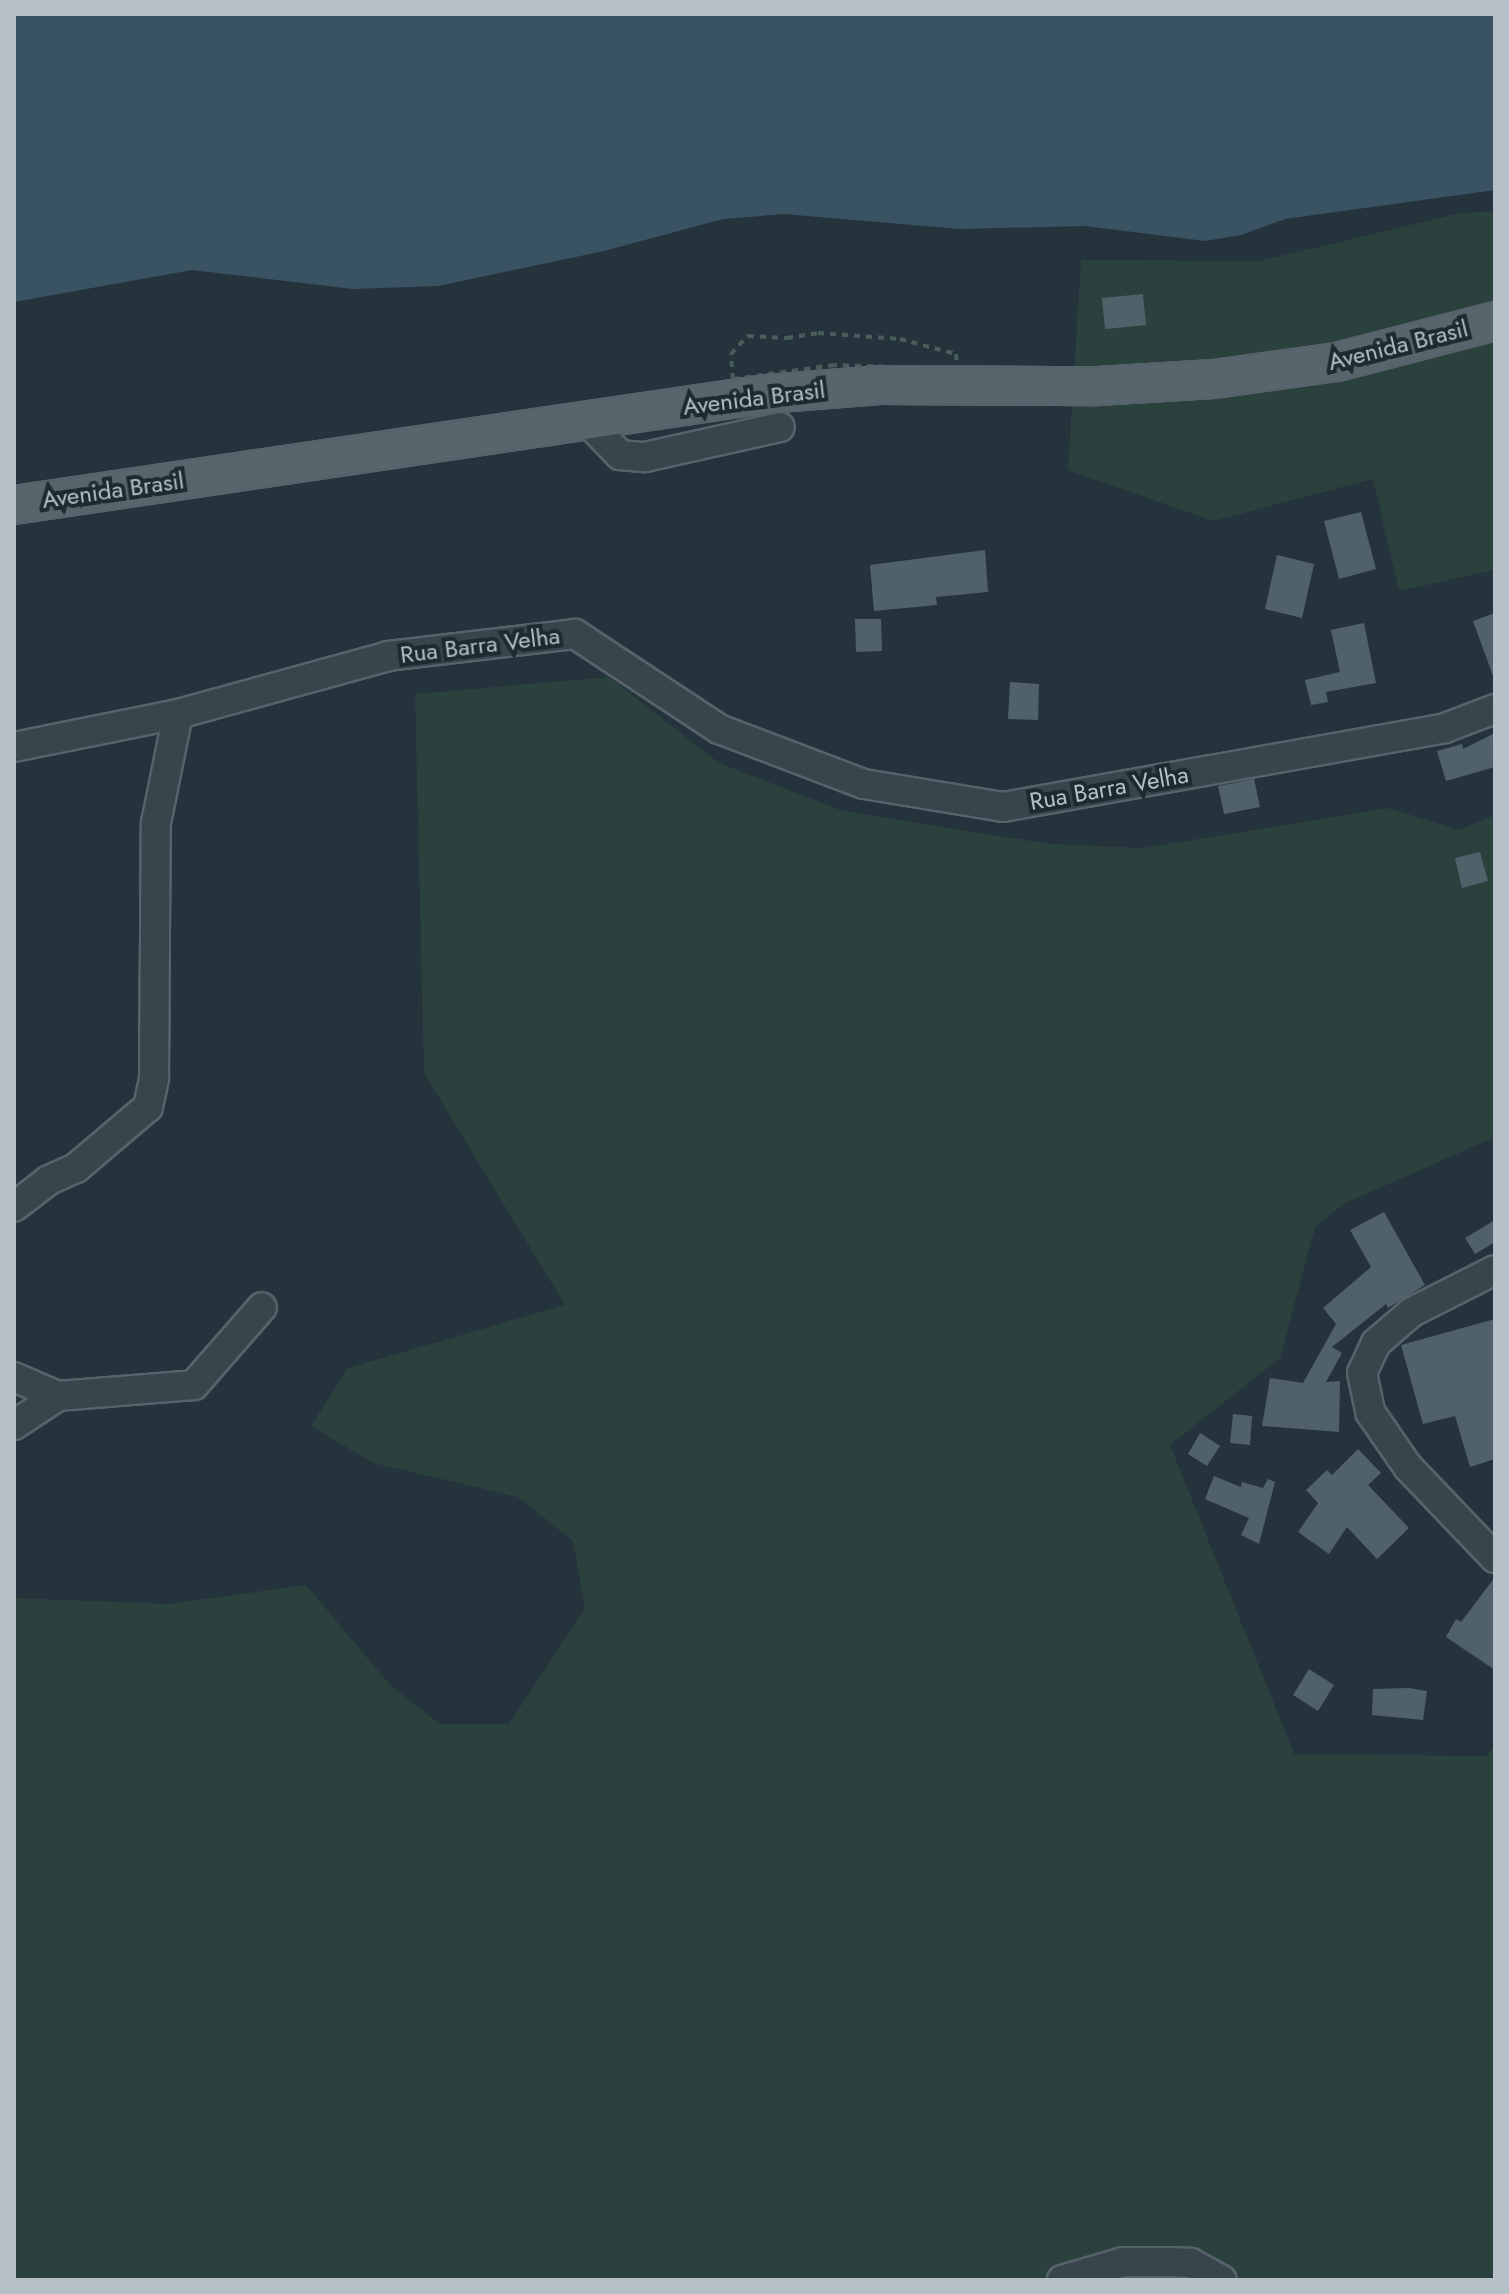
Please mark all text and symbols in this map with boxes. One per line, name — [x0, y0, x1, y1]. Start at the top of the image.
street label: Avenida Brasil — [1325, 314, 1471, 376]
street label: Avenida Brasil — [681, 375, 827, 421]
street label: Avenida Brasil — [40, 466, 186, 514]
street label: Rua Barra Velha — [398, 621, 562, 669]
street label: Rua Barra Velha — [1027, 760, 1191, 816]

